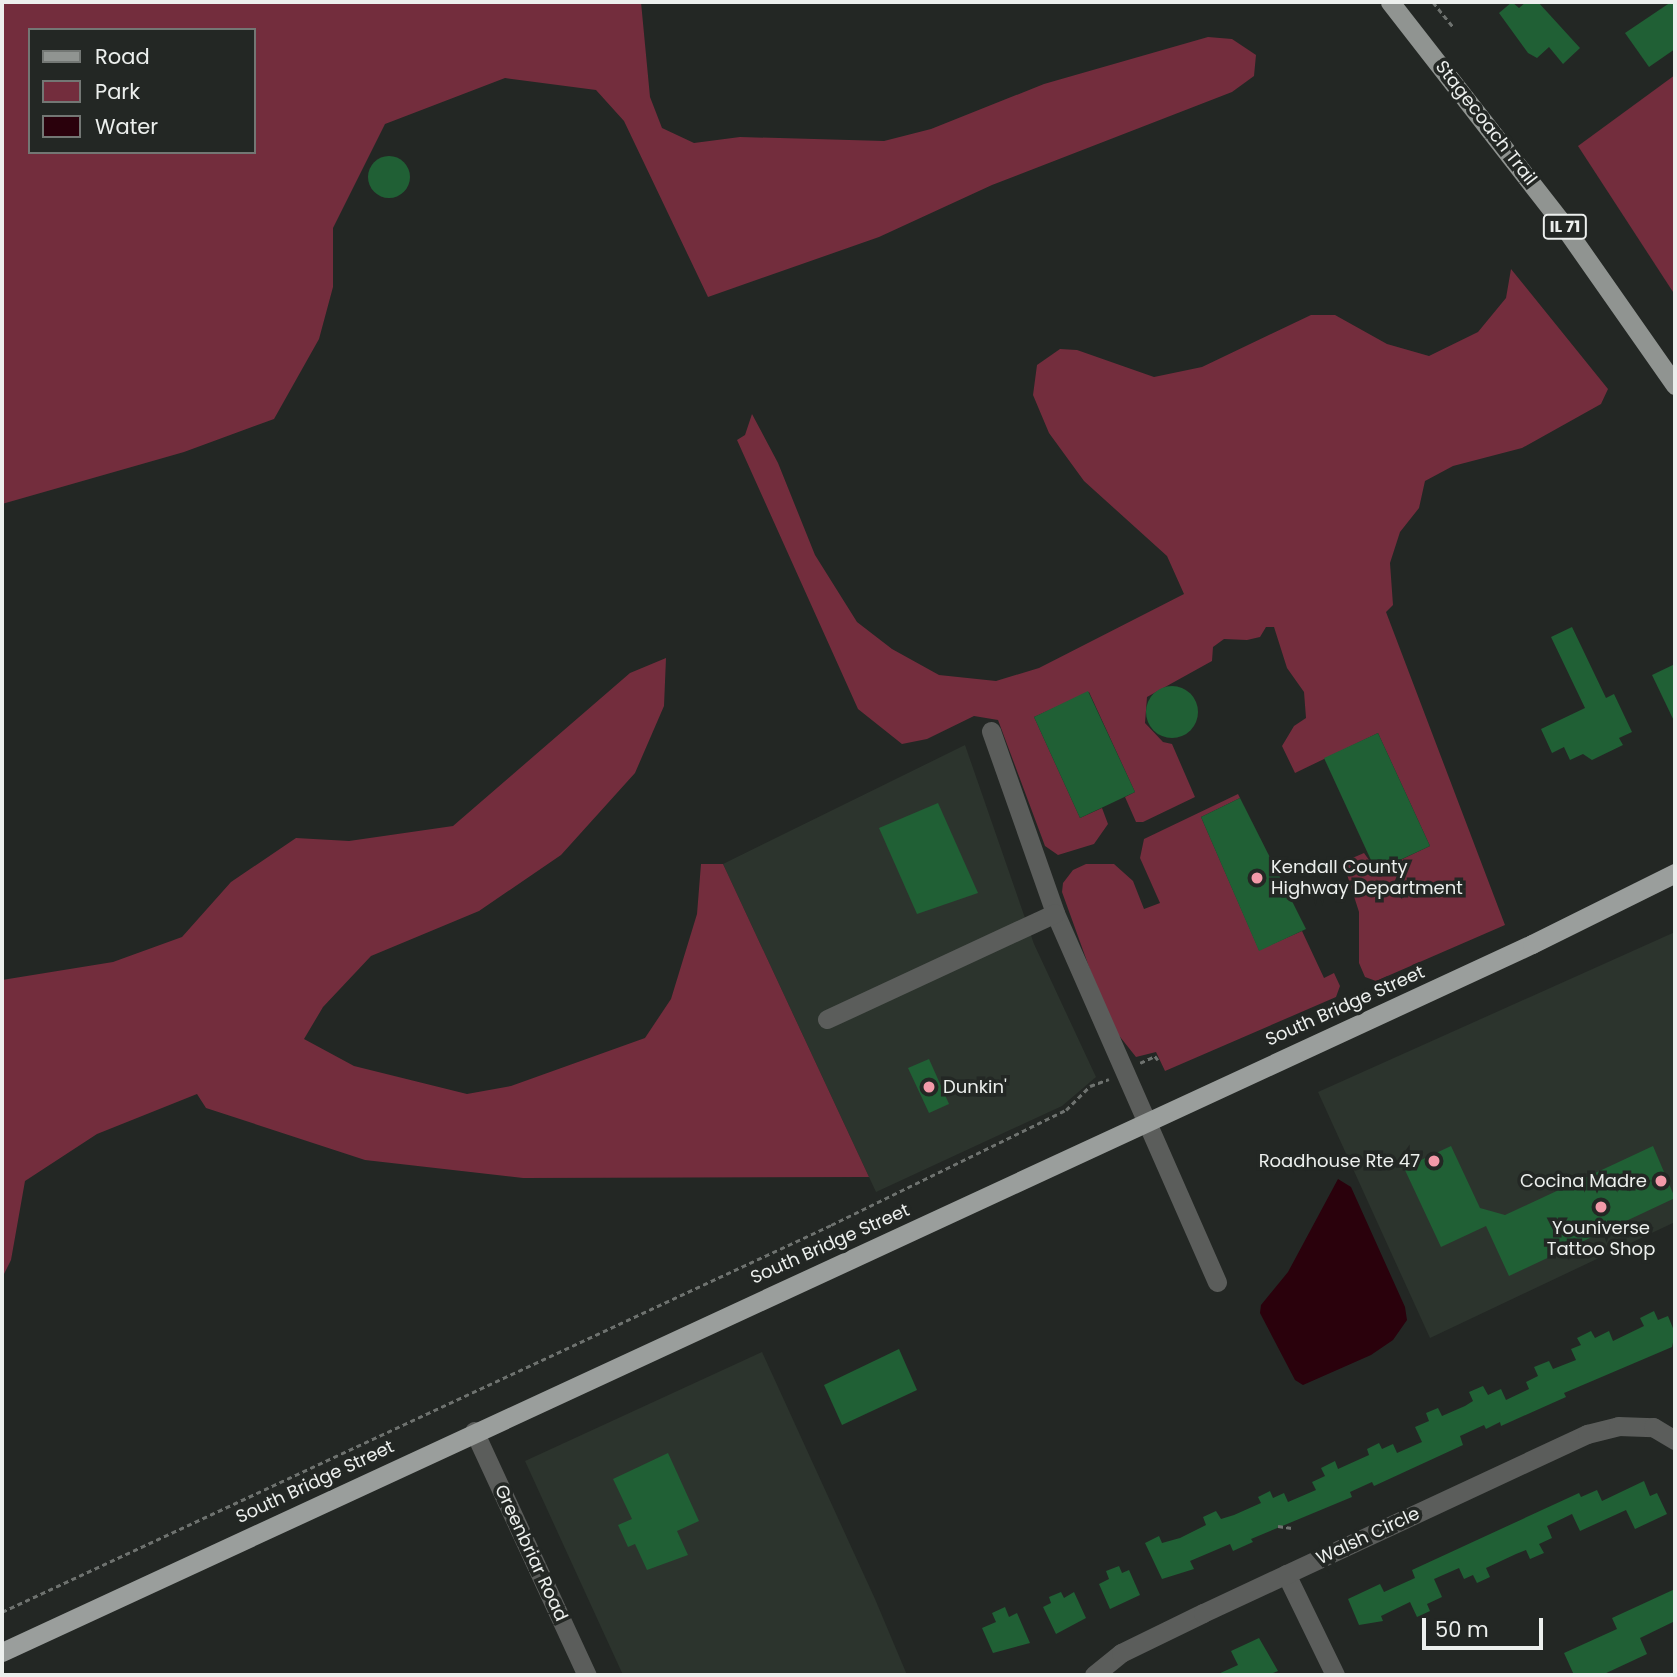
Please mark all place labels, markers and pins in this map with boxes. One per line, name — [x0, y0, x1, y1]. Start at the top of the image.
place label: Kendall County Highway Department — [1271, 857, 1463, 900]
marker: Kendall County Highway Department — [1249, 870, 1265, 886]
place label: Dunkin' — [943, 1076, 1007, 1098]
marker: Dunkin' — [921, 1079, 937, 1095]
place label: Roadhouse Rte 47 — [1259, 1150, 1420, 1172]
marker: Roadhouse Rte 47 — [1426, 1153, 1442, 1169]
place label: Cocina Madre — [1520, 1170, 1647, 1192]
marker: Cocina Madre — [1653, 1173, 1669, 1189]
marker: Youniverse Tattoo Shop — [1593, 1199, 1609, 1215]
place label: Youniverse Tattoo Shop — [1547, 1218, 1655, 1260]

